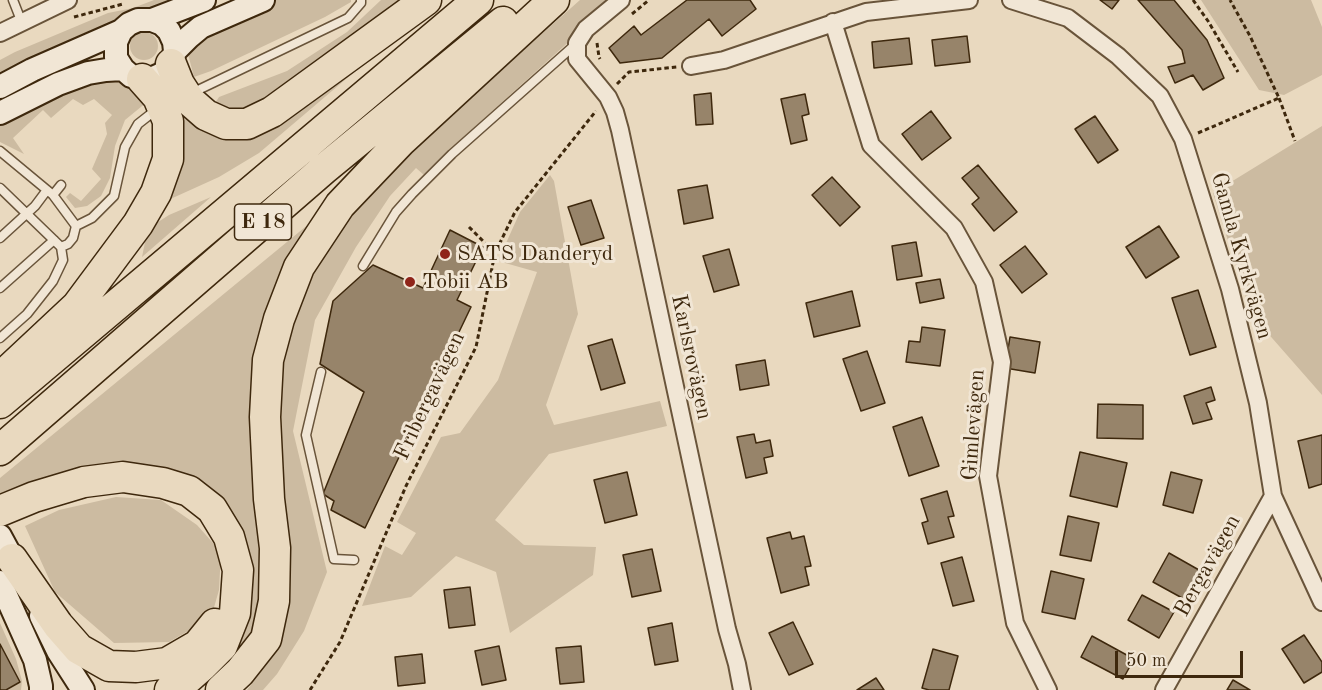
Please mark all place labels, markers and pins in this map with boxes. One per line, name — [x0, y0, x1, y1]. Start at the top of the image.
place label: SATS Danderyd — [457, 241, 613, 267]
marker: SATS Danderyd — [438, 247, 452, 261]
place label: Tobii AB — [422, 269, 508, 295]
marker: Tobii AB — [403, 275, 417, 289]

